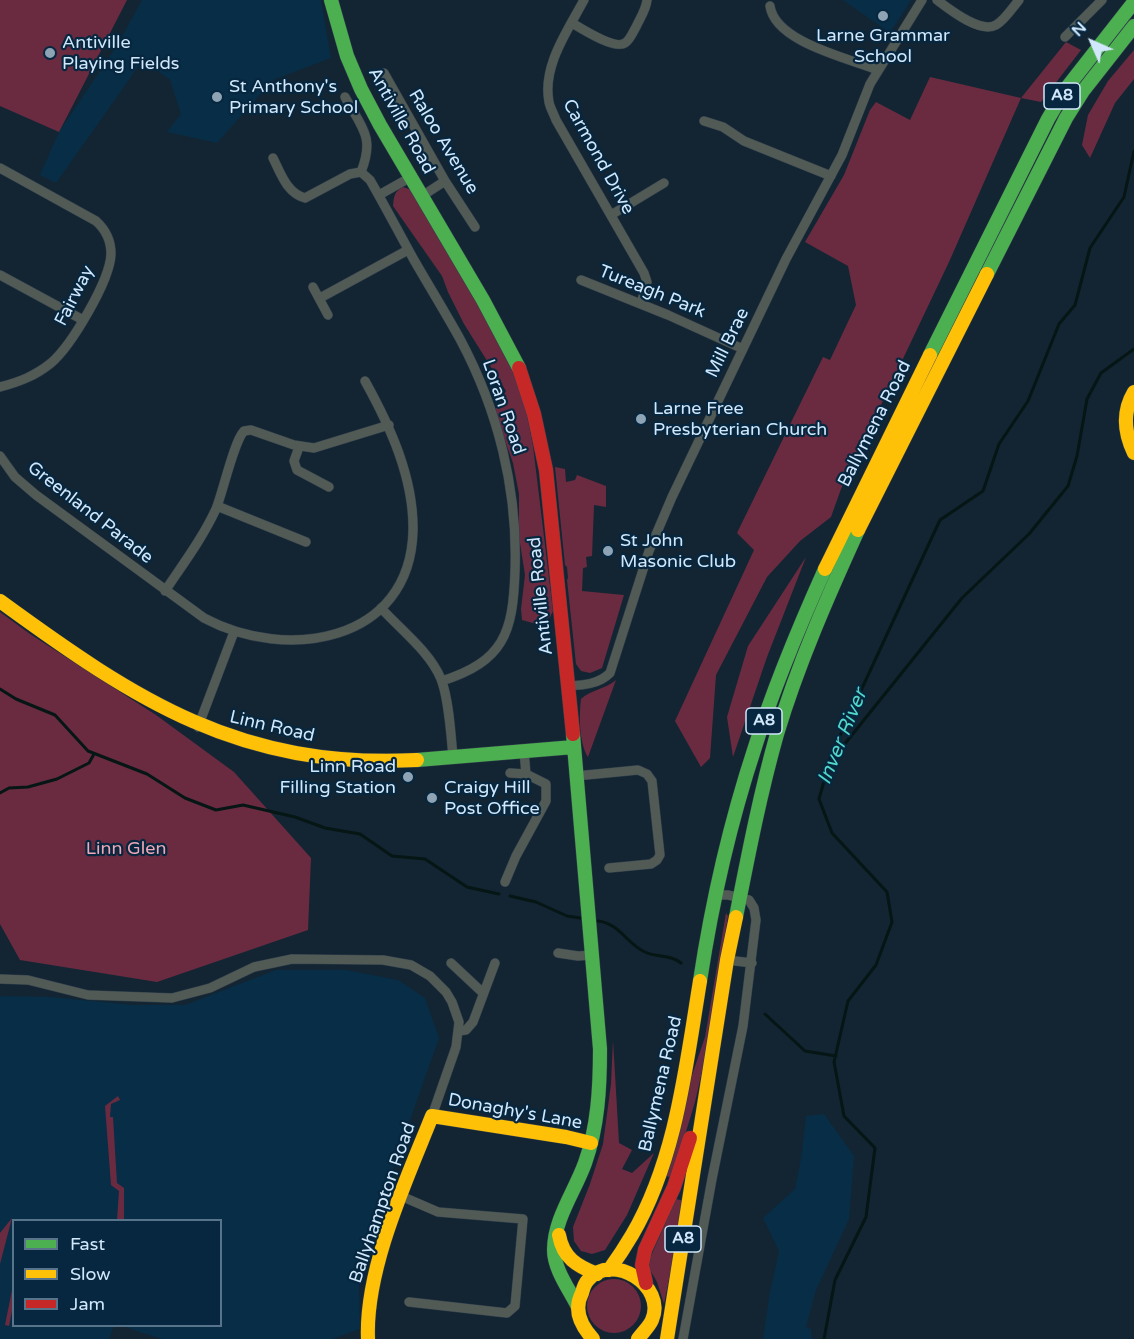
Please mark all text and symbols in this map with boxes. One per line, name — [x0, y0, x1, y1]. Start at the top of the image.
marker: Larne Grammar School — [876, 9, 890, 23]
north arrow — [1062, 12, 1122, 72]
text: N — [1068, 18, 1091, 41]
place label: Larne Grammar School — [816, 25, 950, 68]
place label: Antiville Playing Fields — [62, 32, 179, 74]
marker: Antiville Playing Fields — [43, 46, 57, 60]
street label: Antiville Road — [363, 64, 439, 178]
place label: St Anthony's Primary School — [229, 76, 358, 118]
road number: A8 — [1044, 83, 1080, 109]
street label: Raloo Avenue — [403, 86, 483, 198]
marker: St Anthony's Primary School — [210, 90, 224, 104]
street label: Carmond Drive — [557, 96, 639, 218]
street label: Tureagh Park — [595, 261, 709, 323]
street label: Fairway — [51, 262, 99, 330]
street label: Mill Brae — [702, 305, 754, 381]
street label: Loran Road — [477, 357, 529, 457]
street label: Ballymena Road — [834, 357, 916, 491]
place label: Larne Free Presbyterian Church — [653, 398, 827, 440]
marker: Larne Free Presbyterian Church — [634, 412, 648, 426]
street label: Greenland Parade — [23, 457, 157, 569]
place label: St John Masonic Club — [620, 530, 736, 572]
street label: Antiville Road — [524, 536, 558, 656]
marker: St John Masonic Club — [601, 544, 615, 558]
water label: Inver River — [813, 686, 873, 788]
street label: Linn Road — [227, 707, 317, 747]
road number: A8 — [746, 708, 782, 734]
place label: Linn Road Filling Station — [280, 756, 396, 798]
marker: Linn Road Filling Station — [401, 770, 415, 784]
place label: Craigy Hill Post Office — [444, 777, 540, 820]
marker: Craigy Hill Post Office — [425, 791, 439, 805]
park label: Linn Glen — [86, 838, 166, 860]
street label: Ballymena Road — [635, 1014, 687, 1154]
street label: Donaghy's Lane — [446, 1090, 584, 1134]
street label: Ballyhampton Road — [345, 1120, 421, 1286]
legend — [12, 1219, 222, 1327]
road number: A8 — [665, 1226, 701, 1252]
text: Fast — [70, 1233, 105, 1255]
text: Slow — [70, 1263, 111, 1285]
text: Jam — [70, 1293, 105, 1315]

